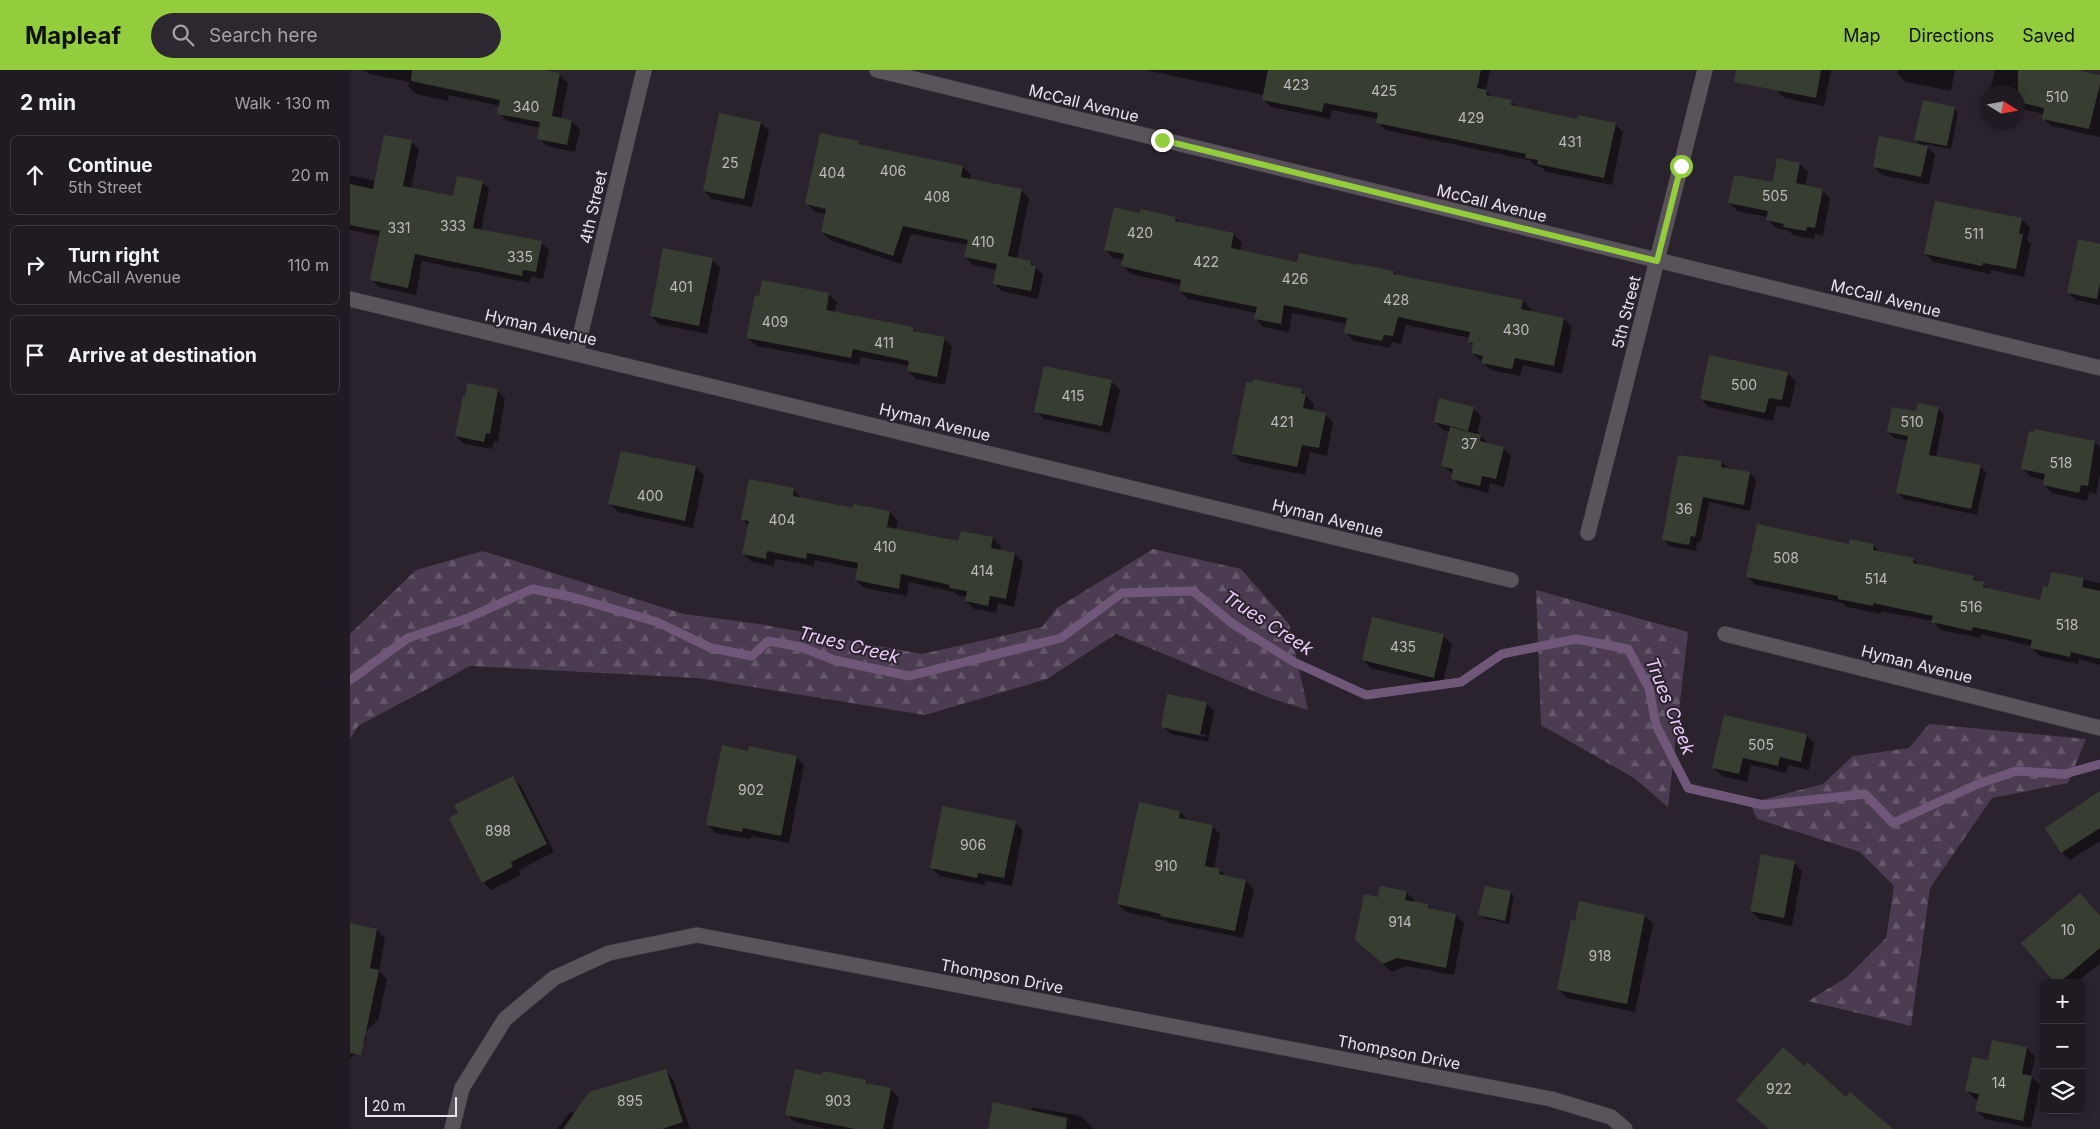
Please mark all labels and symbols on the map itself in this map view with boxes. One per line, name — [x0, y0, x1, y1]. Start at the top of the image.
house number: 423 — [1283, 76, 1309, 93]
street label: McCall Avenue — [1027, 80, 1141, 126]
house number: 425 — [1371, 82, 1397, 99]
north arrow — [1980, 85, 2025, 130]
house number: 510 — [2045, 88, 2069, 105]
house number: 340 — [513, 98, 539, 115]
house number: 429 — [1458, 109, 1484, 126]
route end — [1151, 129, 1174, 152]
house number: 431 — [1558, 133, 1582, 150]
house number: 25 — [721, 154, 739, 171]
route start — [1670, 155, 1693, 178]
house number: 406 — [880, 162, 906, 179]
house number: 404 — [819, 164, 845, 181]
street label: 4th Street — [575, 168, 611, 246]
street label: McCall Avenue — [1435, 180, 1549, 226]
house number: 505 — [1762, 187, 1788, 204]
house number: 408 — [924, 188, 950, 205]
house number: 333 — [440, 217, 466, 234]
house number: 331 — [388, 219, 411, 236]
house number: 420 — [1127, 224, 1153, 241]
house number: 511 — [1964, 225, 1984, 242]
house number: 410 — [971, 233, 995, 250]
house number: 335 — [507, 248, 533, 265]
house number: 422 — [1193, 253, 1219, 270]
house number: 426 — [1282, 270, 1308, 287]
street label: 5th Street — [1607, 274, 1645, 350]
street label: McCall Avenue — [1829, 275, 1943, 321]
house number: 401 — [669, 278, 693, 295]
house number: 428 — [1383, 291, 1409, 308]
street label: Hyman Avenue — [483, 304, 599, 350]
house number: 409 — [762, 313, 788, 330]
house number: 430 — [1503, 321, 1529, 338]
house number: 411 — [874, 334, 894, 351]
house number: 500 — [1731, 376, 1757, 393]
house number: 415 — [1062, 387, 1084, 404]
street label: Hyman Avenue — [877, 398, 993, 446]
house number: 421 — [1270, 413, 1294, 430]
house number: 510 — [1900, 413, 1924, 430]
house number: 37 — [1461, 435, 1477, 452]
house number: 518 — [2050, 454, 2072, 471]
house number: 400 — [637, 487, 663, 504]
street label: Hyman Avenue — [1270, 494, 1386, 542]
house number: 36 — [1675, 500, 1693, 517]
house number: 404 — [769, 511, 795, 528]
house number: 410 — [873, 538, 897, 555]
house number: 508 — [1773, 549, 1799, 566]
house number: 414 — [970, 562, 994, 579]
house number: 514 — [1864, 570, 1888, 587]
water label: Trues Creek — [1219, 586, 1318, 660]
house number: 516 — [1960, 598, 1982, 615]
house number: 518 — [2056, 616, 2078, 633]
water label: Trues Creek — [797, 622, 903, 667]
house number: 435 — [1390, 638, 1416, 655]
street label: Hyman Avenue — [1859, 640, 1975, 688]
water label: Trues Creek — [1641, 654, 1700, 759]
house number: 505 — [1748, 736, 1774, 753]
house number: 902 — [738, 781, 764, 798]
house number: 898 — [485, 822, 511, 839]
house number: 906 — [960, 836, 986, 853]
house number: 910 — [1154, 857, 1178, 874]
house number: 914 — [1388, 913, 1412, 930]
house number: 10 — [2061, 921, 2075, 938]
house number: 918 — [1588, 947, 1612, 964]
street label: Thompson Drive — [939, 954, 1065, 998]
street label: Thompson Drive — [1336, 1030, 1462, 1074]
house number: 14 — [1992, 1074, 2006, 1091]
house number: 922 — [1766, 1080, 1792, 1097]
house number: 895 — [617, 1092, 643, 1109]
house number: 903 — [825, 1092, 851, 1109]
scale bar — [365, 1094, 458, 1117]

